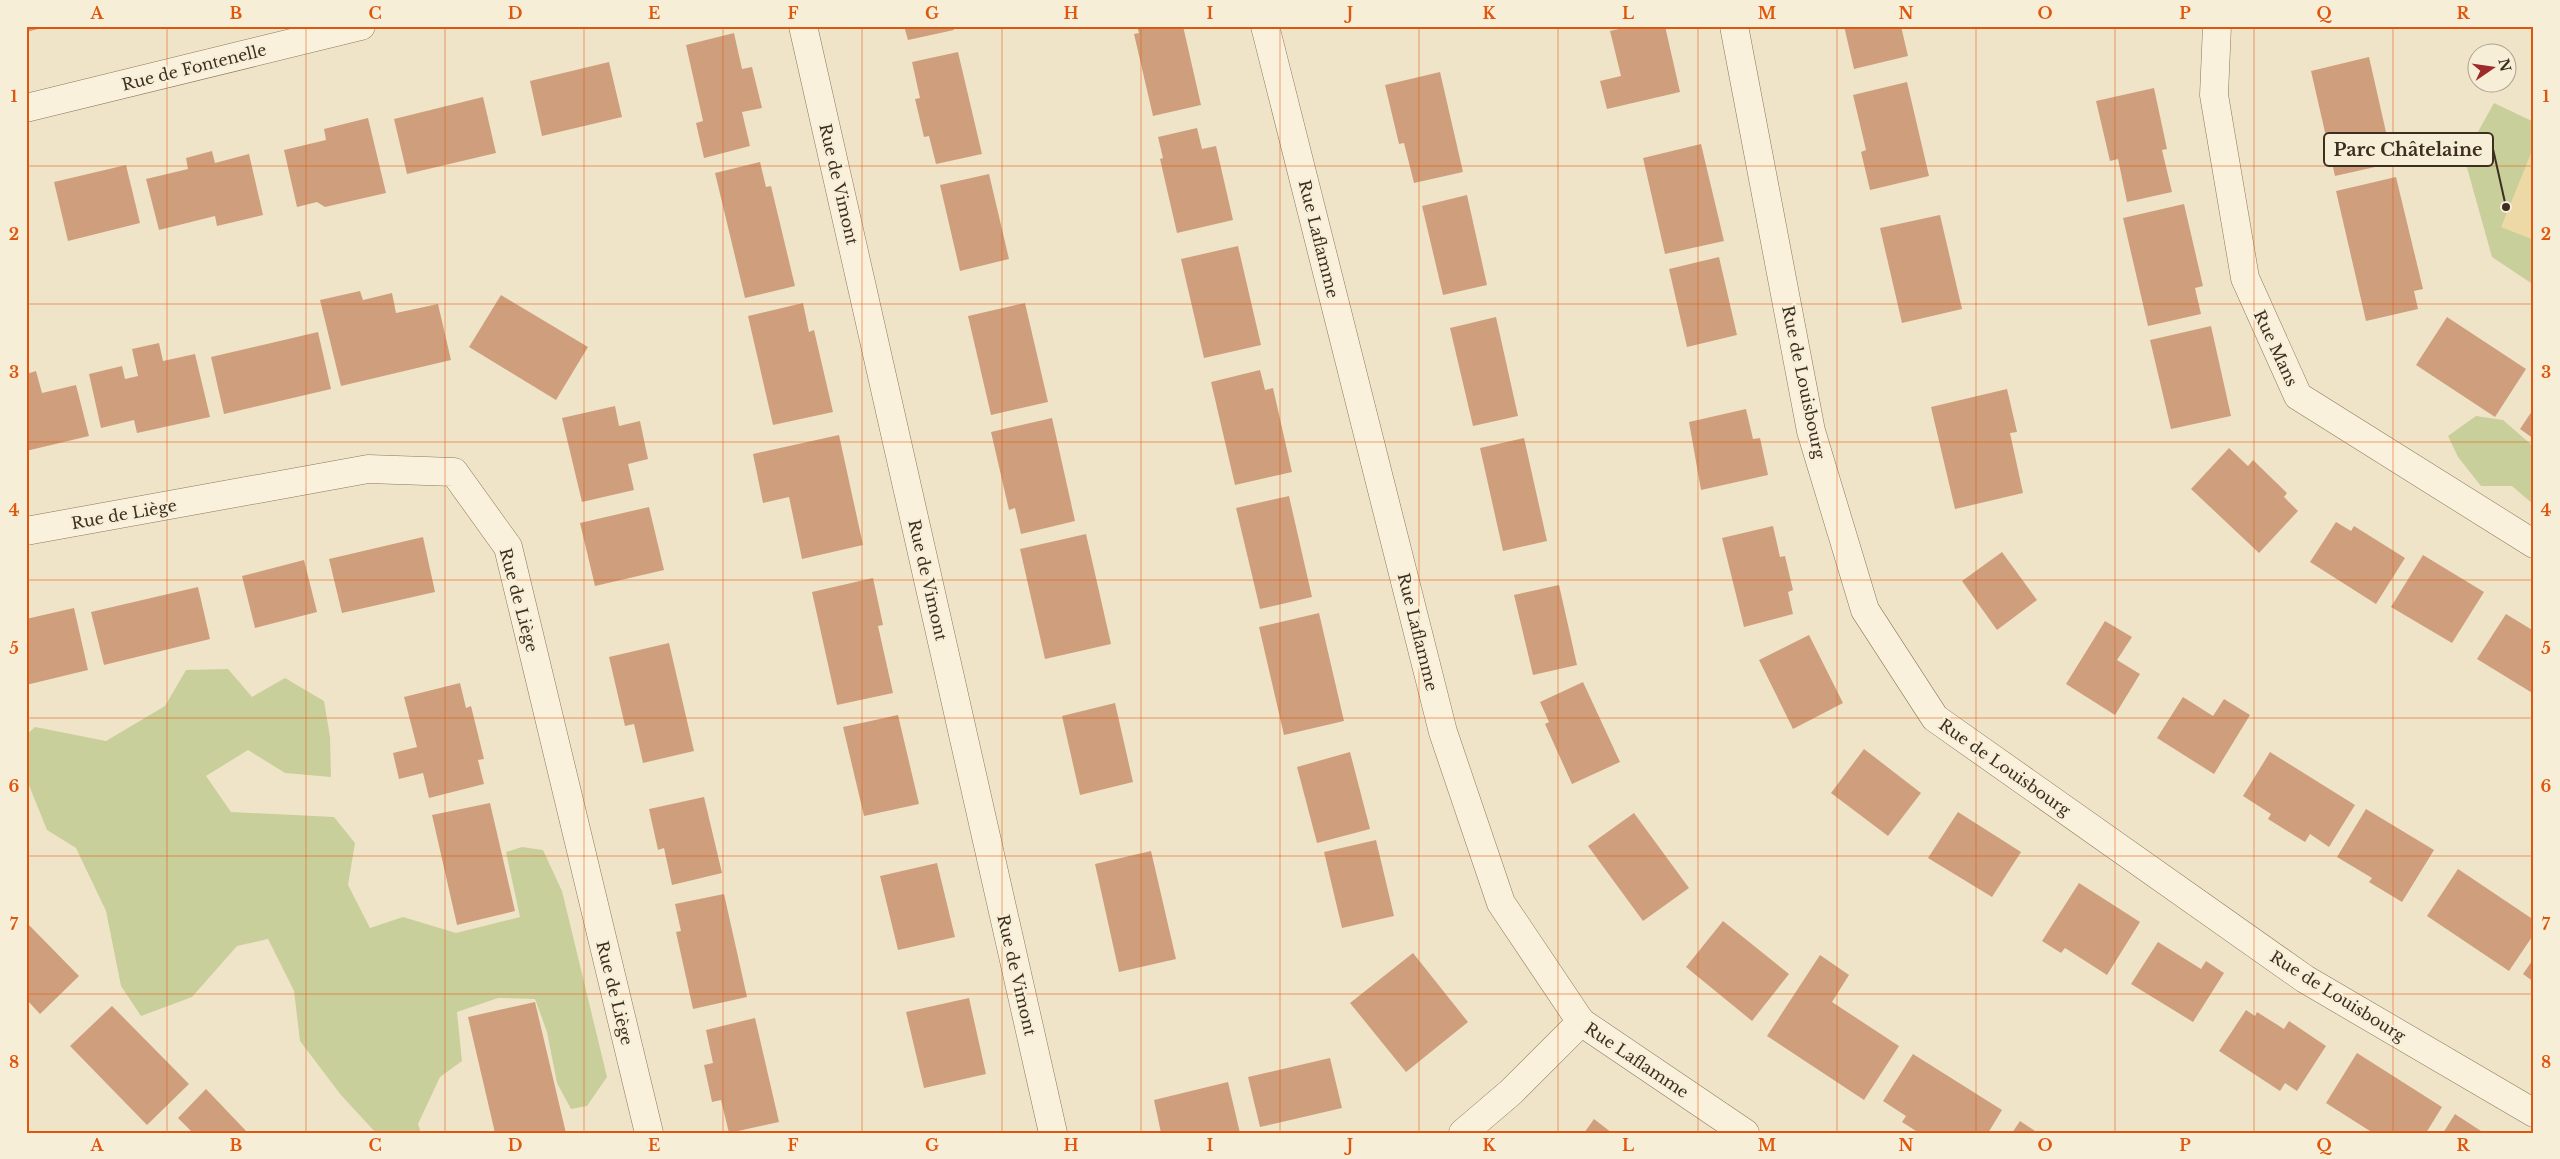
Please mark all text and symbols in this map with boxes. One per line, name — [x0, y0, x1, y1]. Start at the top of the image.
text: A — [90, 3, 105, 23]
text: B — [230, 3, 243, 23]
text: C — [368, 3, 382, 23]
text: D — [508, 3, 522, 23]
text: E — [648, 3, 660, 23]
text: F — [787, 3, 799, 23]
text: G — [925, 3, 939, 23]
text: H — [1063, 3, 1079, 23]
text: I — [1207, 3, 1214, 23]
text: J — [1344, 3, 1353, 23]
text: K — [1482, 3, 1496, 23]
text: L — [1622, 3, 1634, 23]
text: M — [1758, 3, 1776, 23]
text: N — [1898, 3, 1914, 23]
text: O — [2037, 3, 2053, 23]
text: P — [2179, 3, 2191, 23]
text: Q — [2316, 3, 2332, 23]
text: R — [2456, 3, 2470, 23]
street label: Rue de Fontenelle — [120, 39, 268, 95]
north arrow — [2468, 42, 2518, 92]
text: N — [2494, 57, 2515, 74]
text: 1 — [11, 86, 18, 106]
text: 1 — [2543, 86, 2550, 106]
street label: Rue de Vimont — [815, 122, 863, 246]
callout: Parc Châtelaine — [2324, 133, 2493, 166]
text: Parc Châtelaine — [2333, 139, 2483, 161]
street label: Rue Laflamme — [1295, 178, 1343, 300]
text: 2 — [9, 224, 19, 244]
text: 2 — [2541, 224, 2551, 244]
street label: Rue de Louisbourg — [1778, 304, 1830, 461]
street label: Rue Mans — [2250, 307, 2302, 389]
text: 3 — [9, 362, 19, 382]
text: 3 — [2541, 362, 2551, 382]
street label: Rue de Liège — [70, 495, 178, 533]
text: 4 — [9, 500, 19, 520]
text: 4 — [2541, 500, 2551, 520]
street label: Rue de Vimont — [904, 518, 952, 642]
street label: Rue de Liège — [496, 546, 542, 654]
street label: Rue Laflamme — [1394, 571, 1442, 693]
text: 5 — [9, 638, 19, 658]
text: 5 — [2541, 638, 2551, 658]
street label: Rue de Louisbourg — [1935, 714, 2075, 820]
text: 6 — [9, 776, 20, 796]
text: 6 — [2541, 776, 2552, 796]
street label: Rue de Vimont — [993, 913, 1041, 1037]
text: 7 — [10, 914, 19, 934]
text: 7 — [2542, 914, 2551, 934]
street label: Rue de Liège — [592, 939, 638, 1047]
street label: Rue de Louisbourg — [2267, 946, 2410, 1046]
street label: Rue Laflamme — [1581, 1018, 1693, 1102]
text: 8 — [9, 1052, 19, 1072]
text: 8 — [2541, 1052, 2551, 1072]
text: A — [90, 1135, 105, 1155]
text: B — [230, 1135, 243, 1155]
text: C — [368, 1135, 382, 1155]
text: D — [508, 1135, 522, 1155]
text: E — [648, 1135, 660, 1155]
text: F — [787, 1135, 799, 1155]
text: G — [925, 1135, 939, 1155]
text: H — [1063, 1135, 1079, 1155]
text: I — [1207, 1135, 1214, 1155]
text: J — [1344, 1135, 1353, 1155]
text: K — [1482, 1135, 1496, 1155]
text: L — [1622, 1135, 1634, 1155]
text: M — [1758, 1135, 1776, 1155]
text: N — [1898, 1135, 1914, 1155]
text: O — [2037, 1135, 2053, 1155]
text: P — [2179, 1135, 2191, 1155]
text: Q — [2316, 1135, 2332, 1155]
text: R — [2456, 1135, 2470, 1155]

